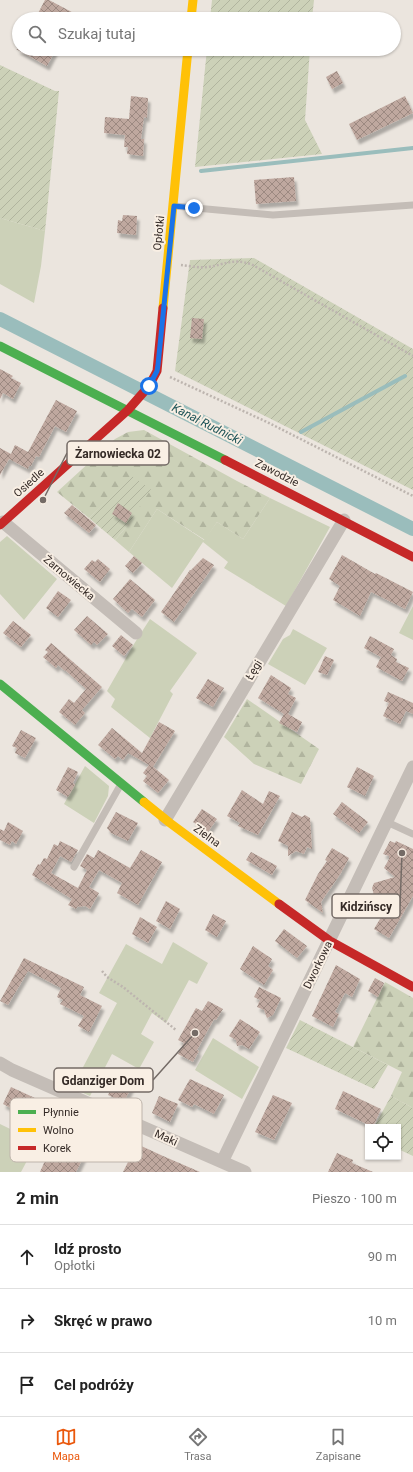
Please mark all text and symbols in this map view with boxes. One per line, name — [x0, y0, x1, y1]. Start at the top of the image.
search box — [12, 12, 401, 56]
icon: search — [26, 23, 48, 45]
text: Szukaj tutaj — [58, 25, 136, 43]
route end — [185, 199, 203, 217]
street label: Opłotki — [151, 215, 167, 251]
route start — [140, 377, 158, 395]
water label: Kanał Rudnicki — [170, 400, 245, 448]
callout: Żarnowiecka 02 — [67, 441, 169, 465]
text: Żarnowiecka 02 — [75, 446, 161, 461]
street label: Zawodzie — [253, 456, 301, 490]
street label: Osiedle — [11, 466, 47, 500]
street label: Żarnowiecka — [41, 553, 97, 603]
street label: Łęgi — [243, 658, 265, 682]
street label: Zielna — [191, 822, 223, 850]
callout: Kidzińscy — [332, 894, 400, 918]
text: Kidzińscy — [340, 900, 393, 914]
street label: Dworkowa — [301, 939, 335, 991]
callout: Gdanziger Dom — [54, 1068, 153, 1092]
text: Gdanziger Dom — [61, 1074, 145, 1088]
legend — [10, 1098, 142, 1162]
text: Płynnie — [43, 1106, 79, 1119]
text: Wolno — [43, 1124, 74, 1137]
map controls — [365, 1124, 401, 1160]
button: locate — [365, 1124, 401, 1160]
street label: Maki — [152, 1127, 180, 1149]
text: Korek — [43, 1142, 71, 1155]
text: 2 min — [16, 1188, 59, 1208]
text: Pieszo · 100 m — [312, 1191, 397, 1206]
text: Idź prosto — [54, 1240, 121, 1258]
icon: ahead — [16, 1246, 38, 1268]
text: 90 m — [368, 1249, 397, 1264]
text: Opłotki — [54, 1258, 95, 1273]
icon: right — [16, 1310, 38, 1332]
text: Skręć w prawo — [54, 1312, 152, 1330]
text: 10 m — [368, 1313, 397, 1328]
icon: arrive — [16, 1374, 38, 1396]
text: Cel podróży — [54, 1376, 134, 1394]
tab: Mapa — [52, 1426, 80, 1463]
tab: Trasa — [184, 1426, 212, 1463]
tab: Zapisane — [316, 1426, 361, 1463]

